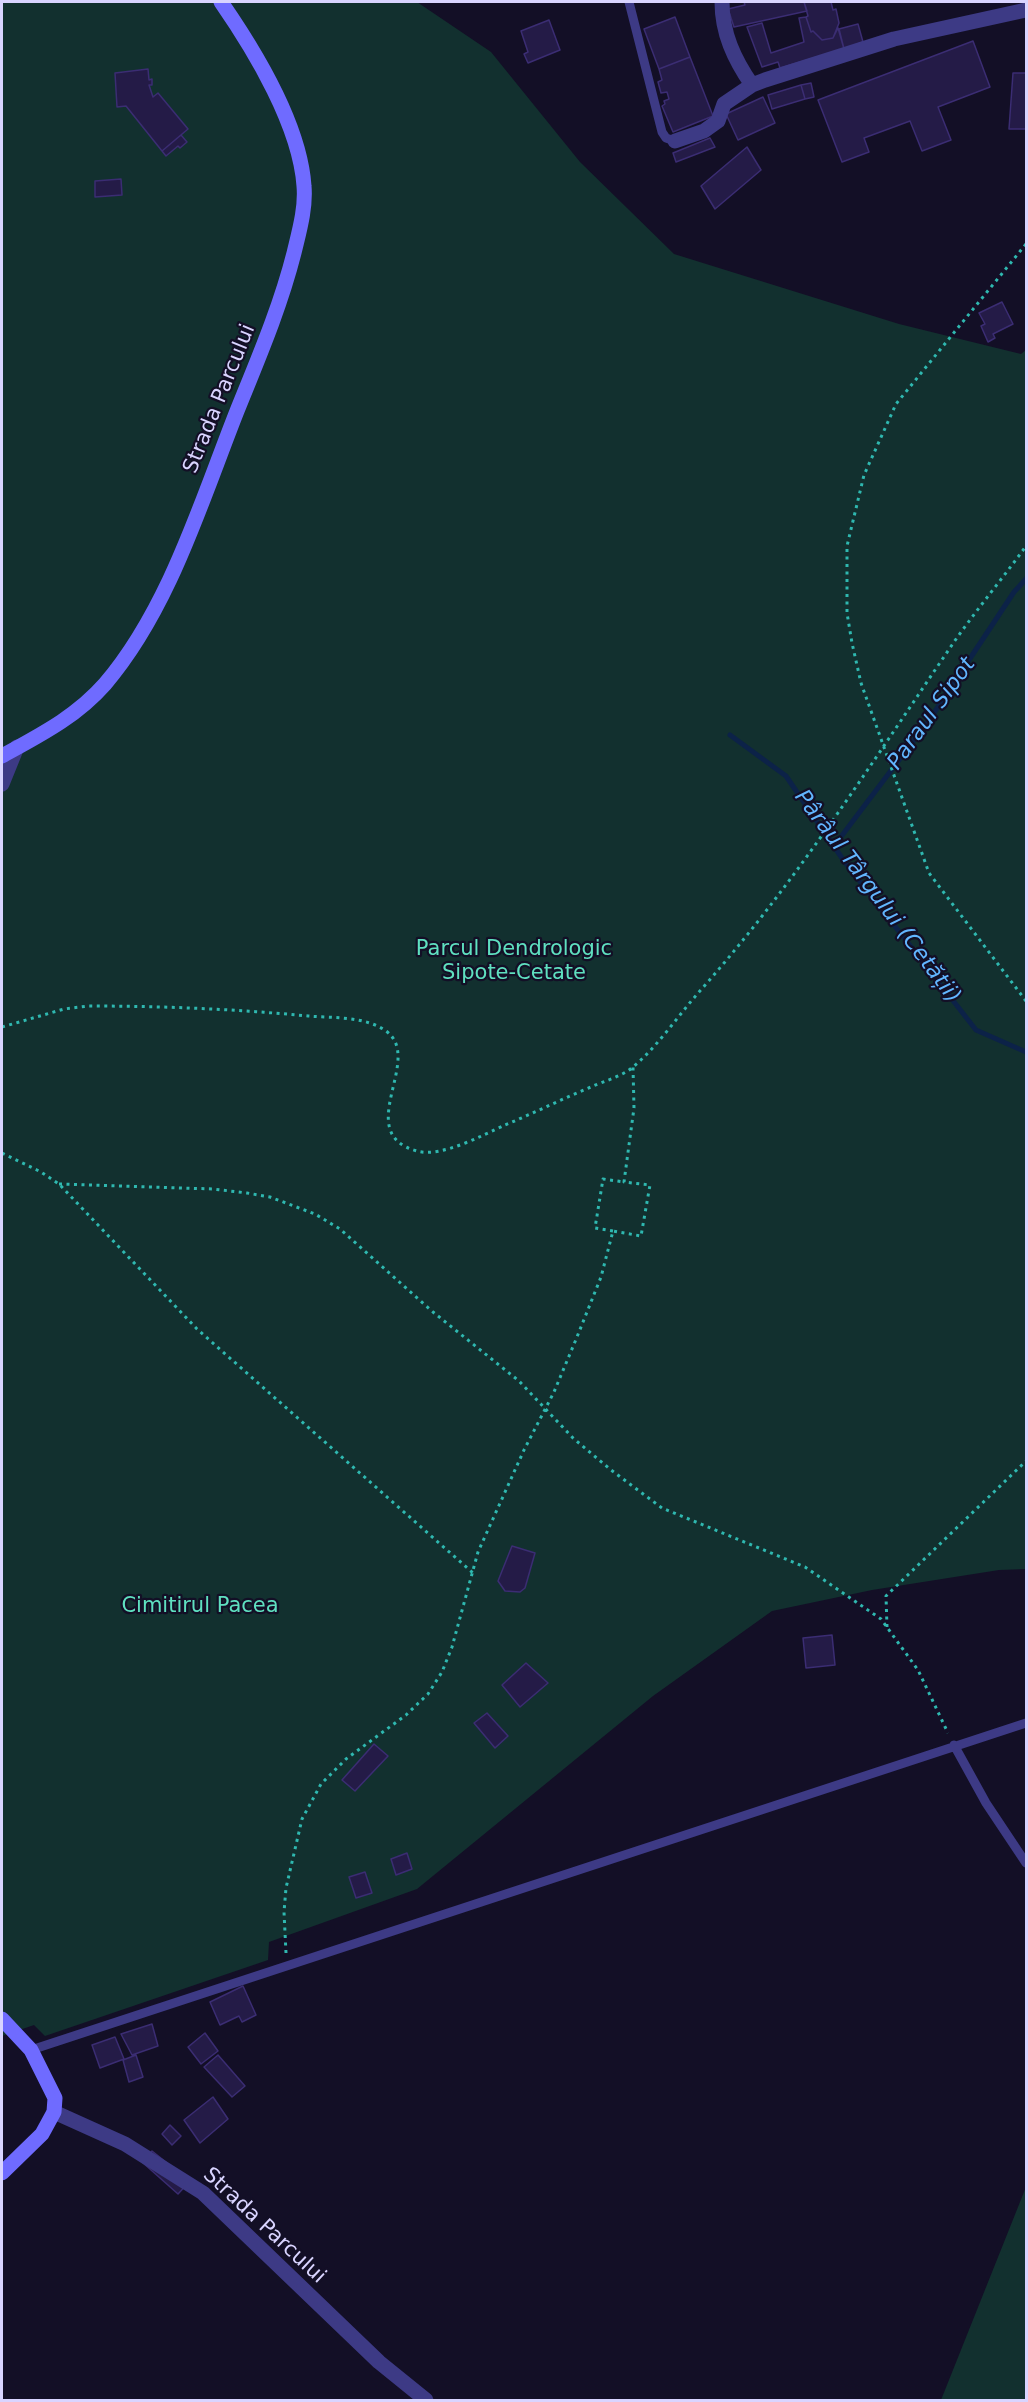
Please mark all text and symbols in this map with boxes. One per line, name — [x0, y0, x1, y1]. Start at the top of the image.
street label: Strada Parcului — [179, 321, 261, 477]
water label: Paraul Sipot — [882, 653, 982, 775]
water label: Pârâul Târgului (Cetății) — [788, 785, 966, 1009]
park label: Parcul Dendrologic Sipote-Cetate — [416, 937, 612, 987]
park label: Cimitirul Pacea — [121, 1594, 279, 1620]
street label: Strada Parcului — [197, 2163, 331, 2289]

